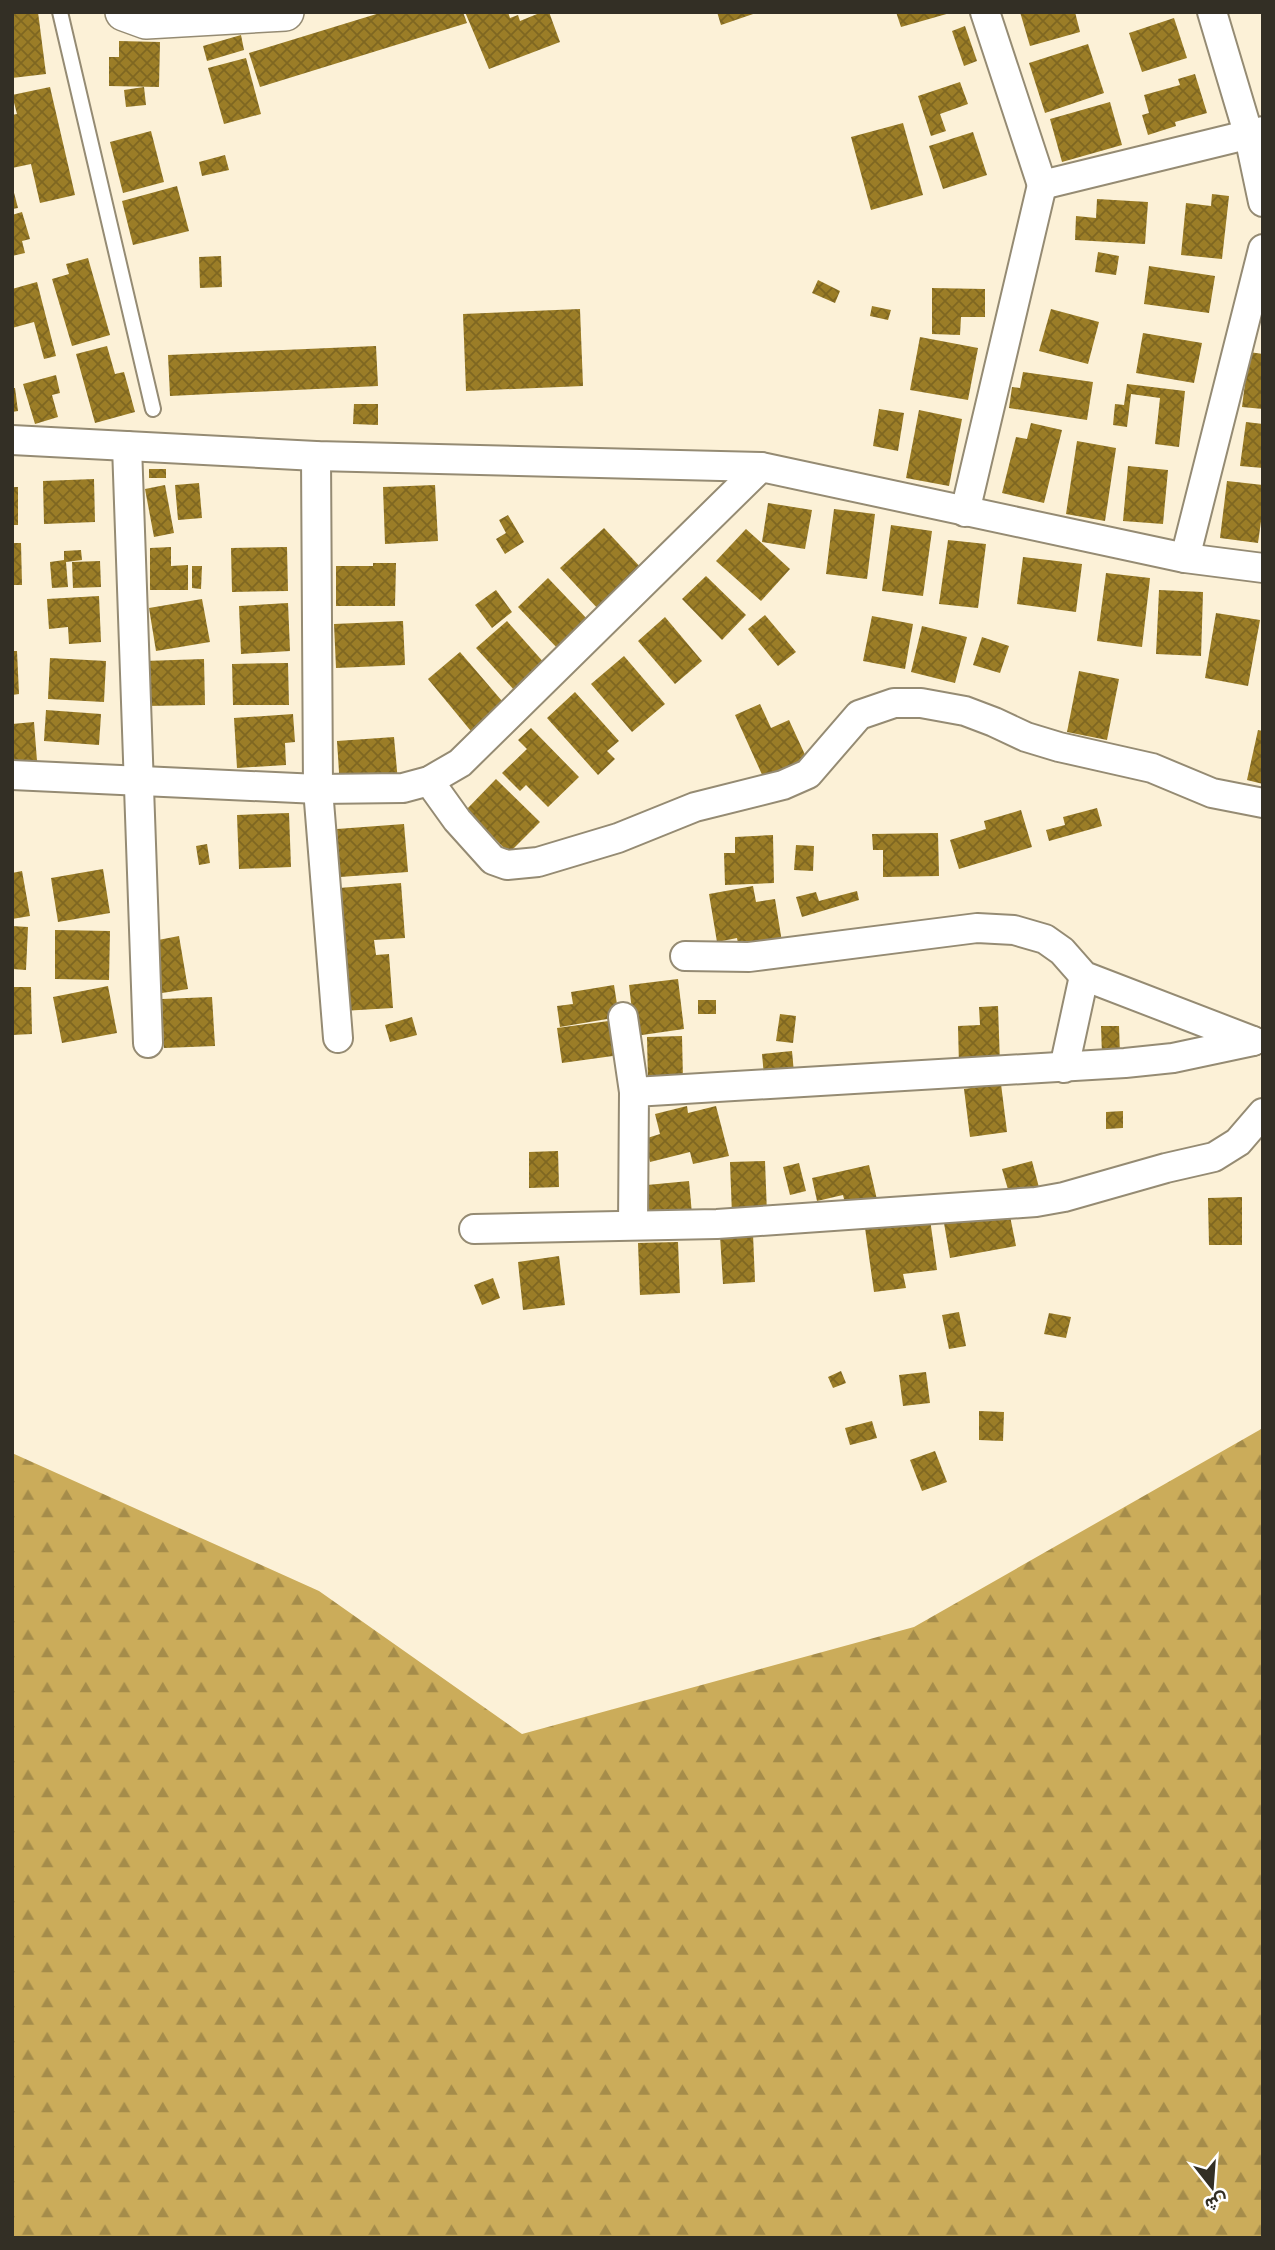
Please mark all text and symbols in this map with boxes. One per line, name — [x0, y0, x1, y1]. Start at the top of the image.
north arrow — [1177, 2152, 1247, 2222]
text: ش — [1202, 2187, 1231, 2216]

